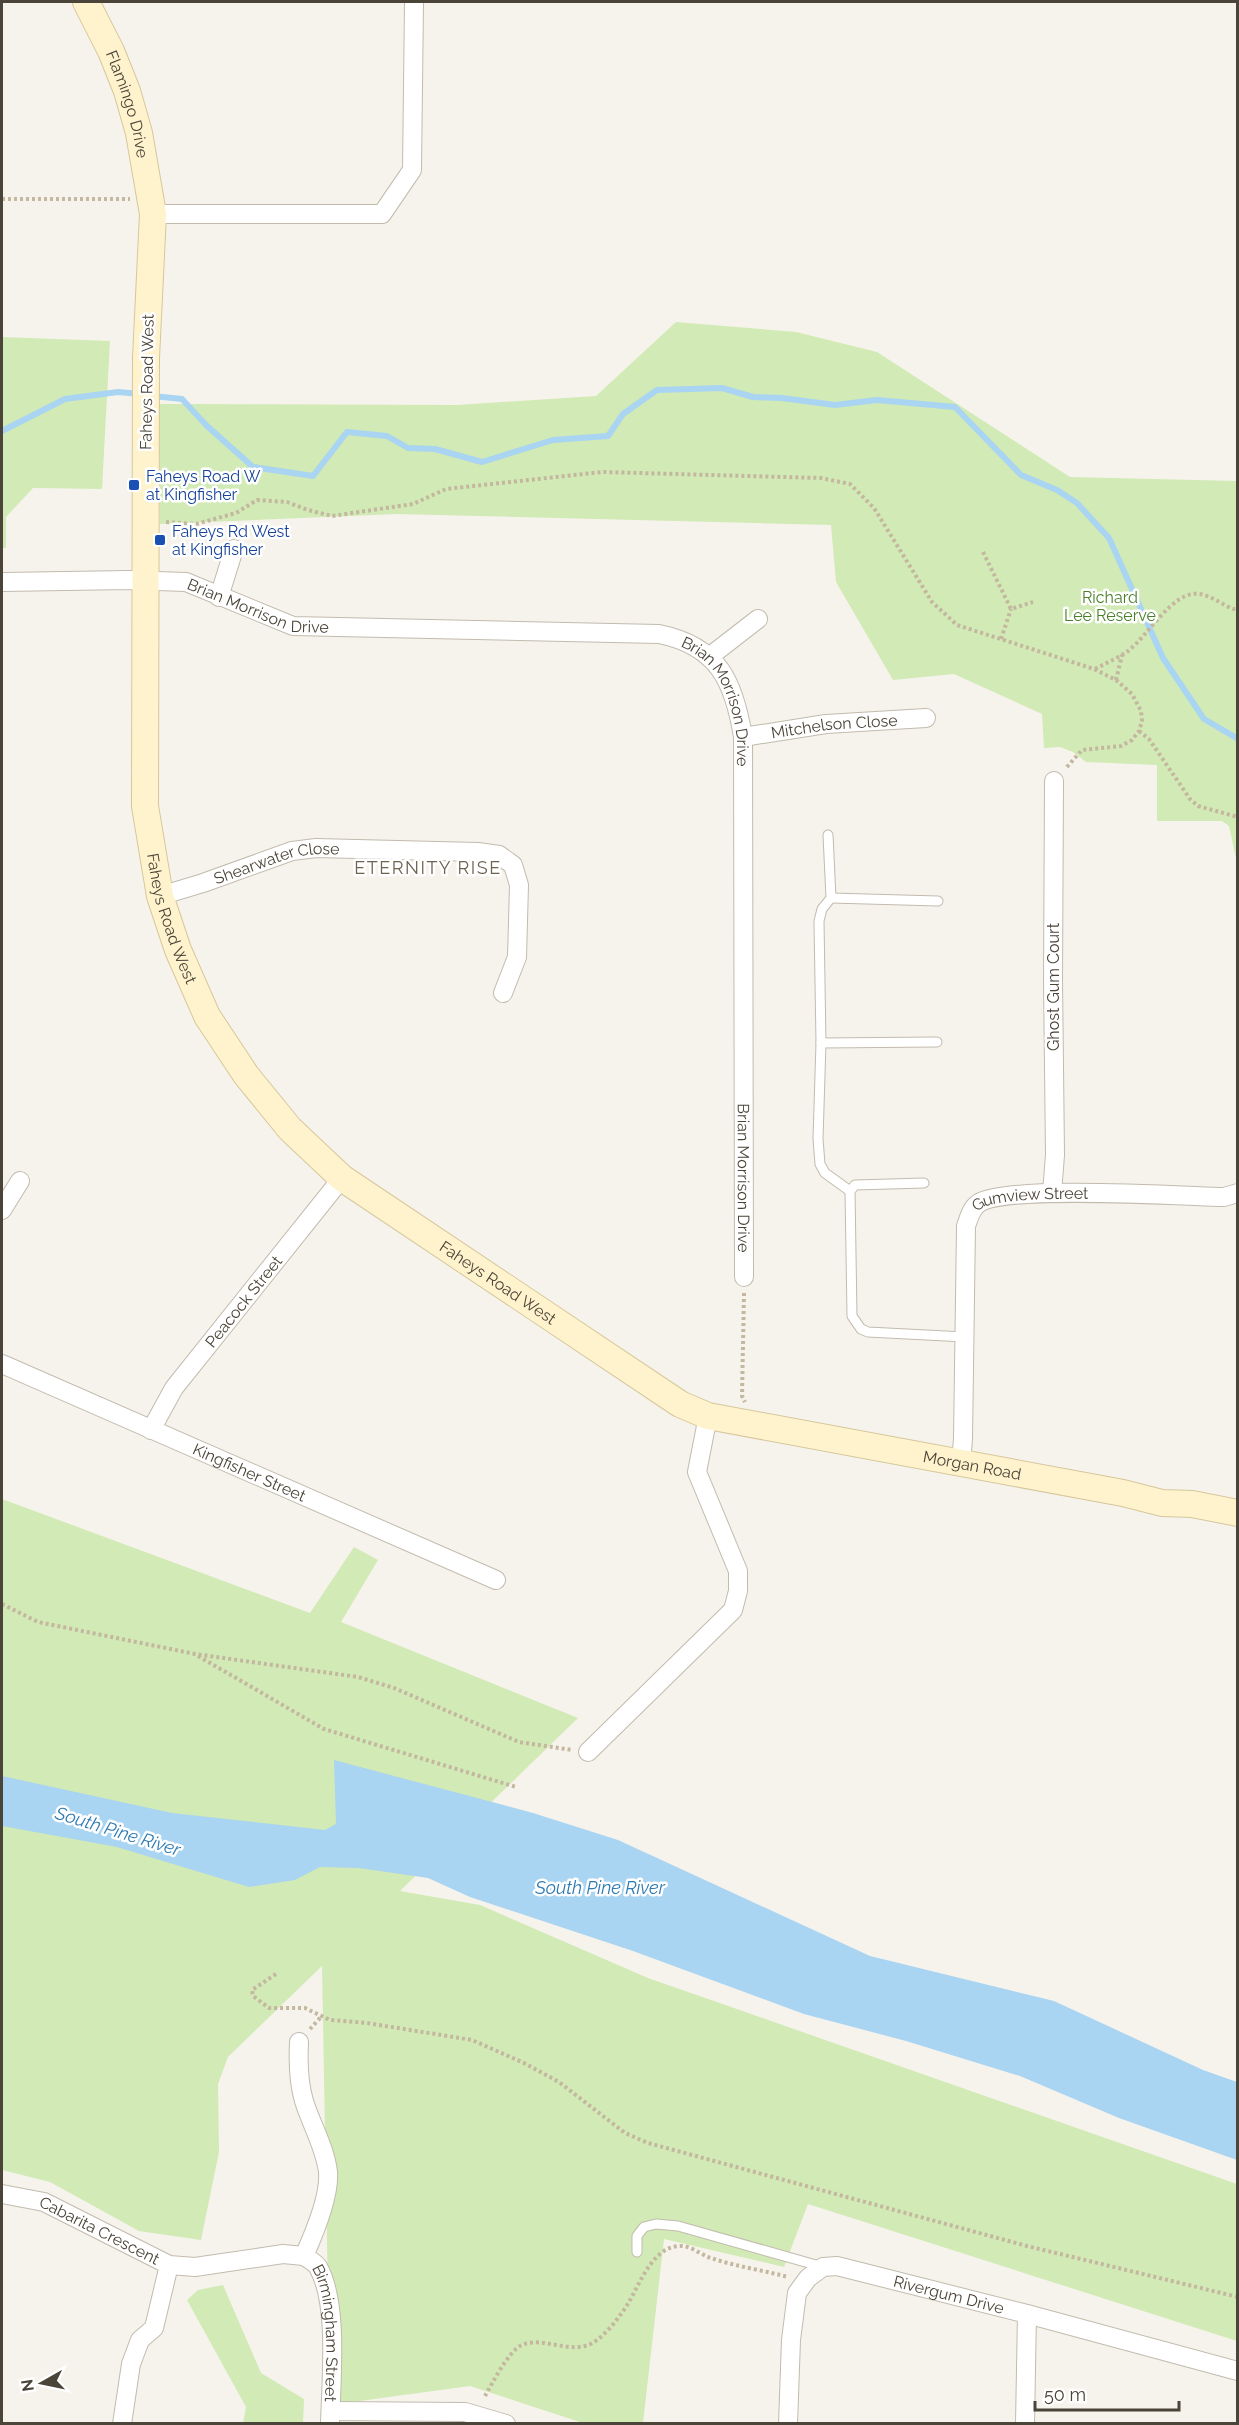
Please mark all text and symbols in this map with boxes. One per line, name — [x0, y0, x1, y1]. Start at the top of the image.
street label: Flamingo Drive — [102, 48, 153, 159]
street label: Faheys Road West — [136, 313, 158, 450]
place label: Faheys Road W at Kingfisher — [146, 467, 261, 504]
marker: Faheys Road W at Kingfisher — [127, 478, 141, 492]
place label: Faheys Rd West at Kingfisher — [172, 522, 290, 559]
marker: Faheys Rd West at Kingfisher — [153, 533, 167, 547]
street label: Brian Morrison Drive — [185, 574, 329, 636]
park label: Richard Lee Reserve — [1064, 588, 1156, 625]
street label: Brian Morrison Drive — [679, 632, 753, 766]
street label: Mitchelson Close — [770, 710, 898, 742]
street label: Shearwater Close — [211, 838, 340, 888]
street label: Faheys Road West — [143, 852, 201, 987]
district label: ETERNITY RISE — [354, 857, 502, 878]
street label: Ghost Gum Court — [1044, 922, 1063, 1051]
street label: Brian Morrison Drive — [734, 1103, 753, 1252]
street label: Gumview Street — [968, 1183, 1089, 1215]
street label: Faheys Road West — [436, 1237, 560, 1328]
street label: Peacock Street — [201, 1251, 286, 1351]
street label: Kingfisher Street — [190, 1439, 309, 1505]
street label: Morgan Road — [922, 1447, 1023, 1483]
water label: South Pine River — [52, 1802, 184, 1860]
water label: South Pine River — [534, 1877, 666, 1898]
street label: Cabarita Crescent — [36, 2192, 163, 2268]
street label: Birmingham Street — [309, 2261, 342, 2403]
street label: Rivergum Drive — [892, 2271, 1006, 2317]
north arrow — [12, 2353, 72, 2413]
scale bar — [1035, 2374, 1179, 2412]
text: N — [17, 2378, 38, 2393]
text: 50 m — [1044, 2384, 1086, 2405]

